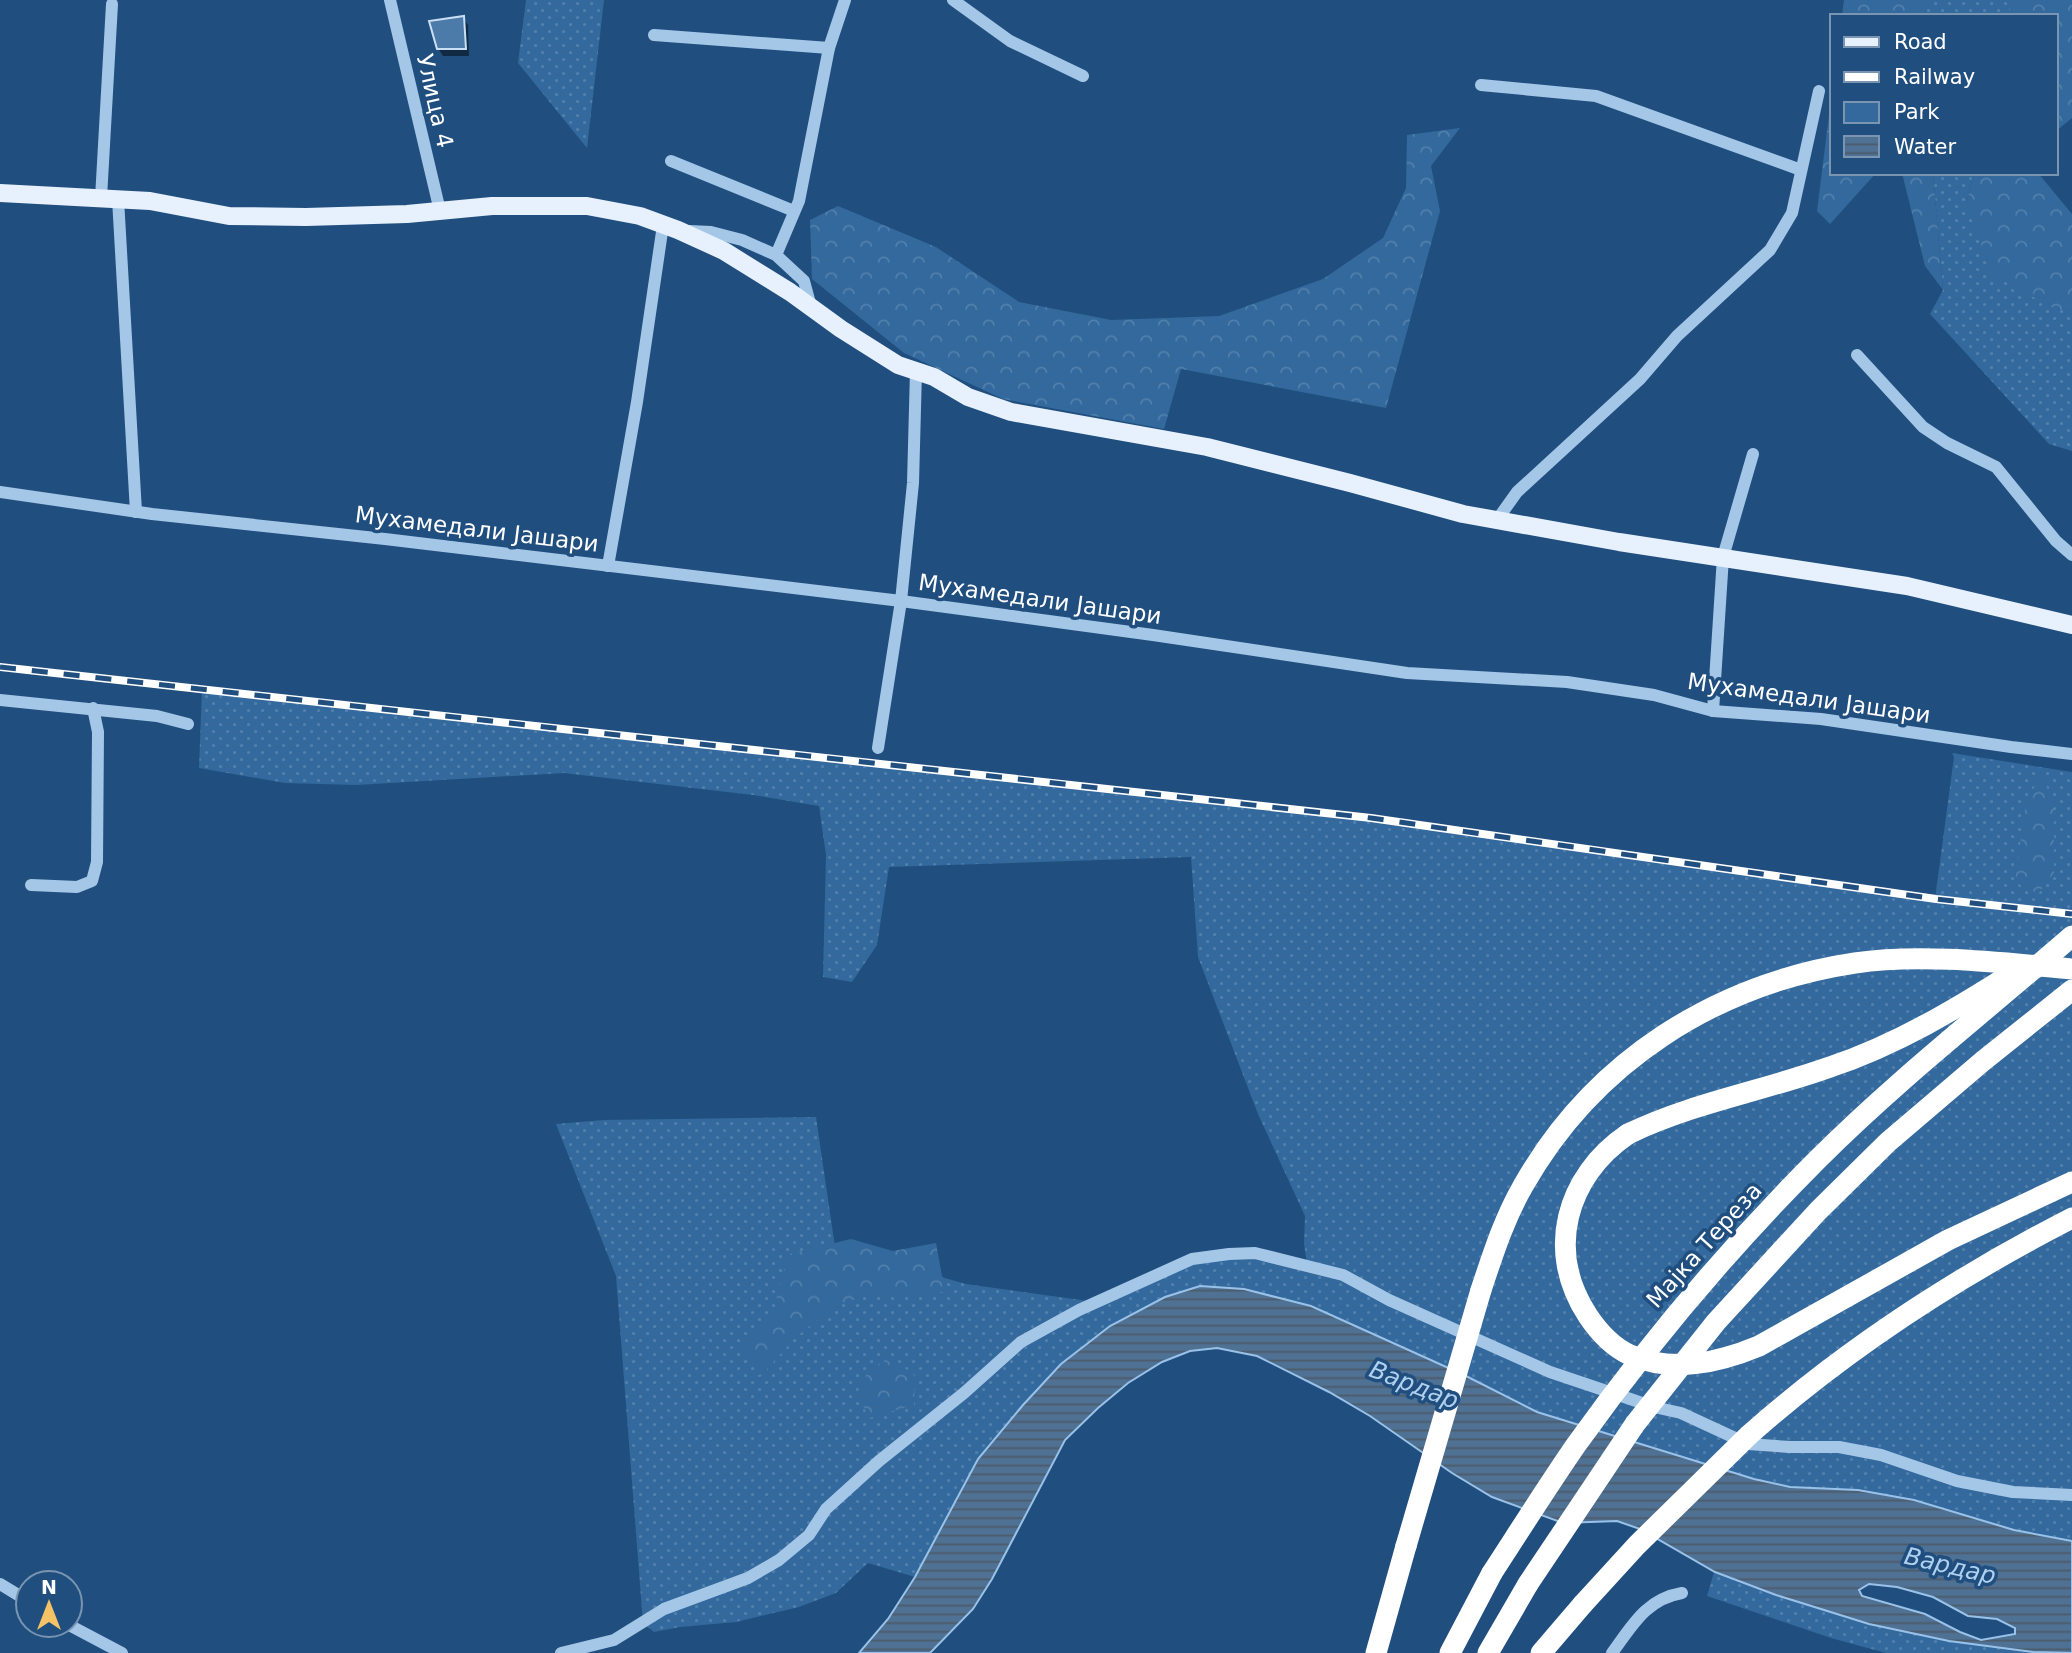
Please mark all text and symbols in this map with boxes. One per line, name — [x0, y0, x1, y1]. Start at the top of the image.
legend — [1830, 14, 2058, 175]
text: Road — [1894, 30, 1947, 54]
street label: Улица 4 — [412, 52, 458, 150]
text: Railway — [1894, 65, 1975, 89]
text: Park — [1894, 100, 1940, 124]
text: Water — [1894, 135, 1956, 159]
street label: Мухамедали Јашари — [354, 501, 600, 557]
street label: Мухамедали Јашари — [917, 569, 1163, 629]
street label: Мухамедали Јашари — [1686, 668, 1932, 728]
street label: Мајка Тереза — [1641, 1177, 1767, 1313]
water label: Вардар — [1366, 1355, 1462, 1415]
water label: Вардар — [1902, 1542, 1998, 1590]
north arrow — [14, 1569, 84, 1639]
text: N — [41, 1576, 57, 1598]

